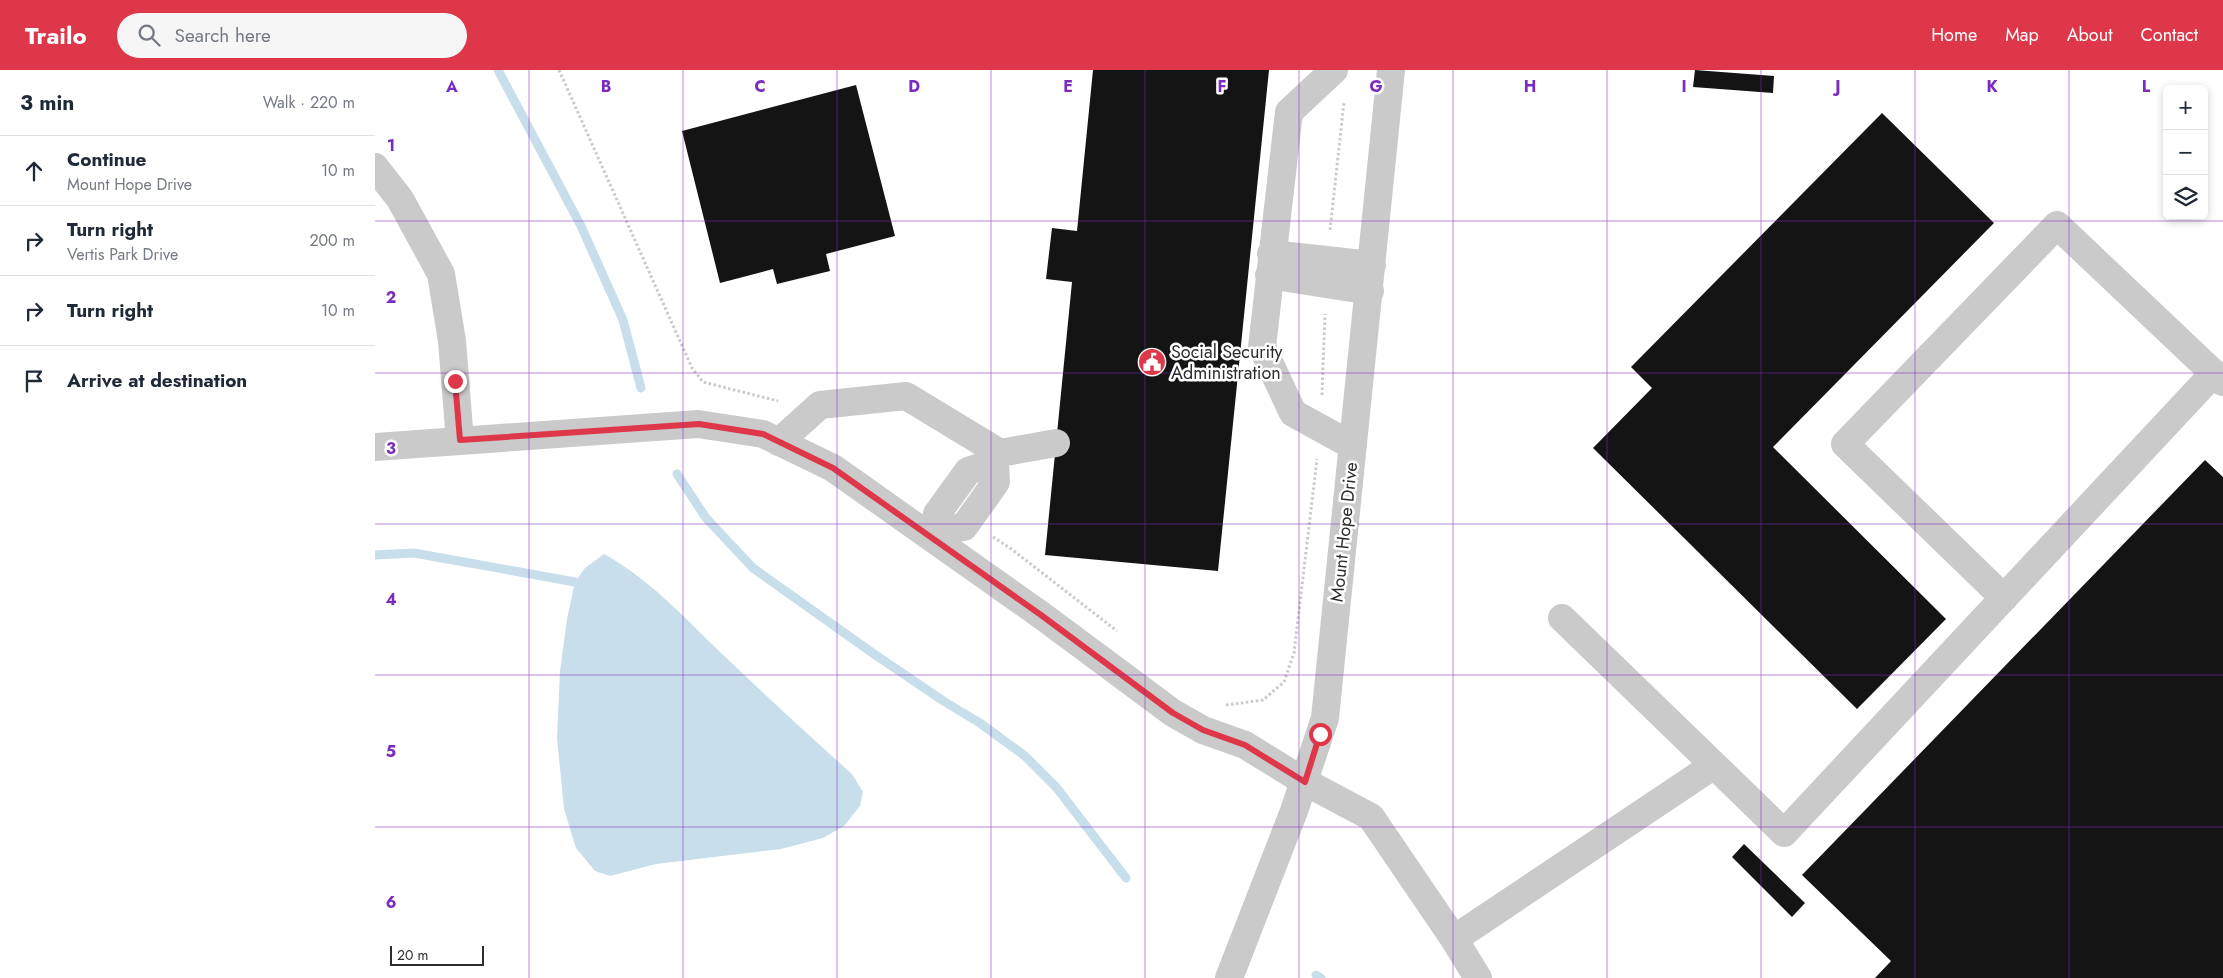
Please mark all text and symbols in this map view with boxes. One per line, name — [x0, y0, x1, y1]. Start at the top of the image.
search box — [117, 13, 467, 58]
text: Trailo — [25, 18, 87, 53]
icon: search — [135, 21, 163, 49]
text: Search here — [175, 22, 271, 49]
text: Home — [1931, 22, 1977, 48]
text: Map — [2005, 22, 2039, 48]
text: About — [2067, 22, 2112, 48]
text: Contact — [2140, 22, 2198, 48]
text: A — [445, 75, 458, 98]
text: B — [601, 75, 611, 98]
text: C — [754, 75, 766, 98]
text: D — [908, 75, 920, 98]
text: E — [1063, 75, 1073, 98]
text: F — [1218, 75, 1226, 98]
text: G — [1369, 75, 1383, 98]
text: H — [1524, 75, 1536, 98]
text: I — [1681, 75, 1687, 98]
text: J — [1832, 75, 1841, 98]
text: K — [1986, 75, 1998, 98]
text: L — [2142, 75, 2151, 98]
map controls — [2163, 85, 2208, 220]
button: + — [2163, 85, 2208, 130]
text: 3 min — [20, 88, 74, 118]
text: Walk · 220 m — [263, 91, 355, 114]
button: − — [2163, 130, 2208, 175]
text: 1 — [387, 134, 395, 157]
text: Continue — [67, 146, 146, 173]
icon: ahead — [20, 157, 48, 185]
text: 10 m — [321, 159, 355, 182]
text: Mount Hope Drive — [67, 173, 192, 196]
button: layers — [2163, 175, 2208, 220]
text: Turn right — [67, 216, 153, 243]
icon: right — [20, 227, 48, 255]
text: 200 m — [309, 229, 355, 252]
text: Vertis Park Drive — [67, 243, 178, 266]
text: 2 — [386, 286, 396, 309]
icon: right — [20, 297, 48, 325]
text: Turn right — [67, 297, 153, 324]
text: 10 m — [321, 299, 355, 322]
place label: Social Security Administration — [1171, 339, 1283, 386]
public building icon: Social Security Administration — [1137, 347, 1167, 377]
icon: arrive — [20, 367, 48, 395]
text: Arrive at destination — [67, 367, 247, 394]
route end — [444, 370, 467, 393]
text: 3 — [386, 437, 396, 460]
street label: Mount Hope Drive — [1324, 461, 1364, 603]
text: 4 — [385, 588, 397, 611]
route start — [1309, 723, 1332, 746]
text: 5 — [386, 740, 396, 763]
text: 6 — [386, 891, 396, 914]
scale bar — [390, 943, 484, 966]
text: 20 m — [397, 945, 429, 965]

